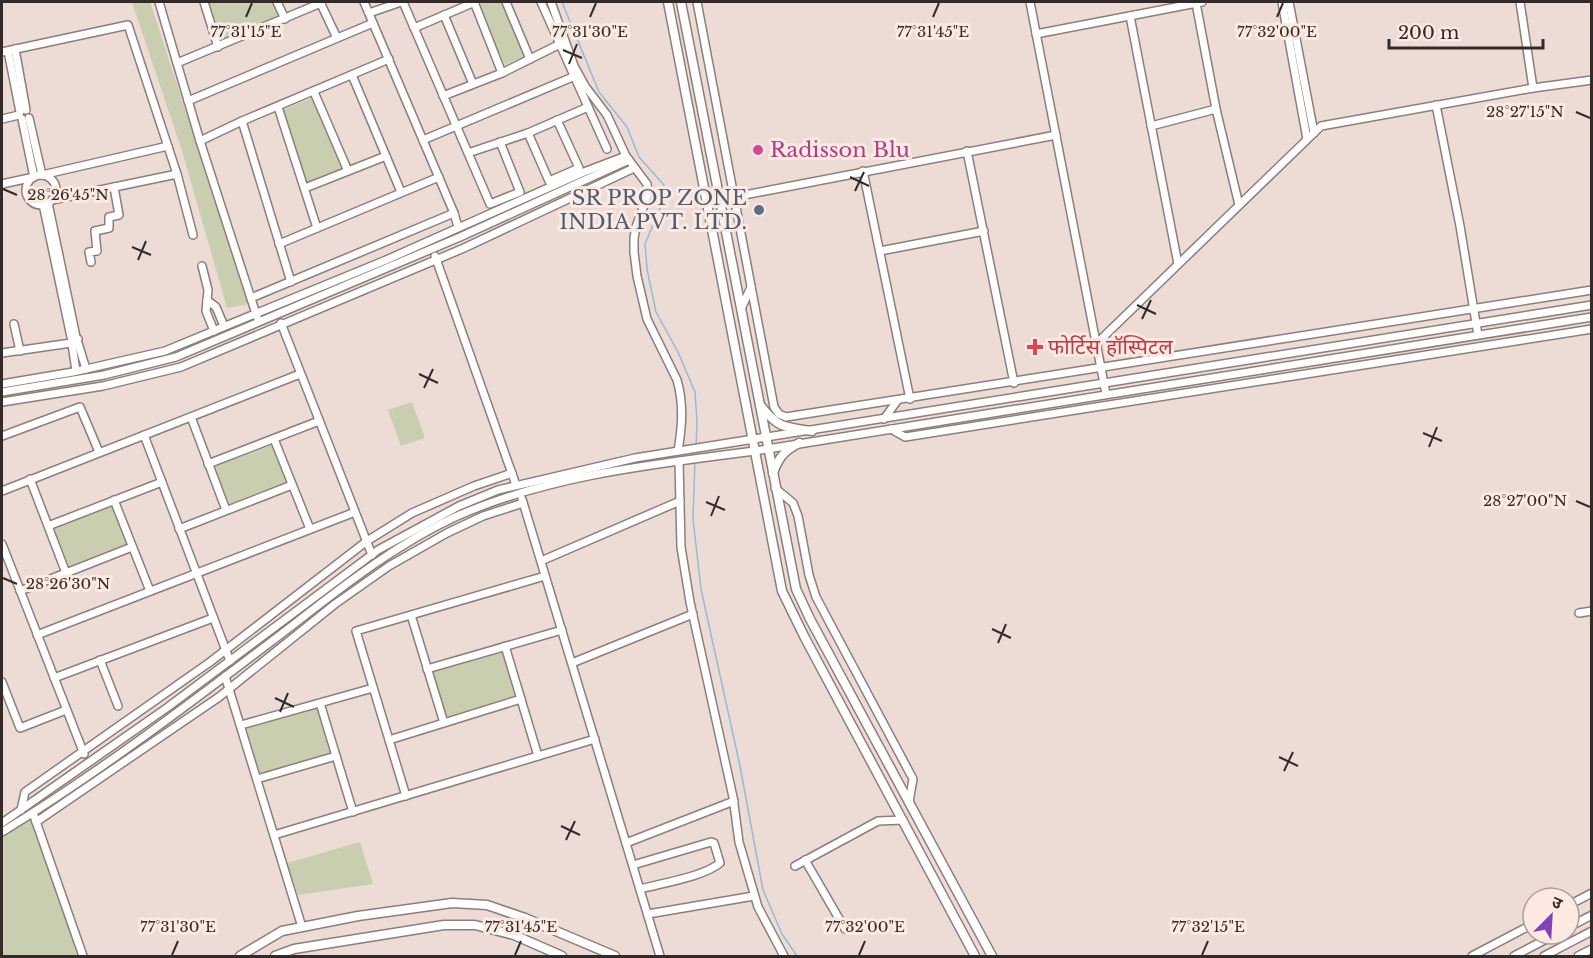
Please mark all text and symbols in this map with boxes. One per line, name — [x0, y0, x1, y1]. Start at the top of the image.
scale bar — [1389, 12, 1544, 50]
text: 77°31'15"E — [210, 22, 282, 41]
text: 77°31'30"E — [552, 22, 628, 41]
text: 77°31'45"E — [897, 22, 969, 41]
text: 77°32'00"E — [1237, 22, 1317, 41]
text: 200 m — [1398, 22, 1459, 44]
text: 28°27'15"N — [1486, 102, 1564, 121]
place label: Radisson Blu — [770, 137, 910, 163]
marker: Radisson Blu — [751, 143, 765, 157]
text: 28°26'45"N — [27, 185, 109, 204]
place label: SR PROP ZONE INDIA PVT. LTD. — [559, 185, 747, 235]
marker: SR PROP ZONE INDIA PVT. LTD. — [752, 203, 766, 217]
place label: फोर्टिस हॉस्पिटल — [1048, 334, 1174, 360]
marker: फोर्टिस हॉस्पिटल — [1026, 338, 1044, 356]
text: 28°27'00"N — [1483, 491, 1567, 510]
text: 28°26'30"N — [26, 574, 110, 593]
north arrow — [1521, 886, 1581, 946]
text: उ — [1549, 891, 1566, 914]
text: 77°31'30"E — [140, 917, 216, 936]
text: 77°31'45"E — [485, 917, 557, 936]
text: 77°32'00"E — [825, 917, 905, 936]
text: 77°32'15"E — [1171, 917, 1245, 936]

